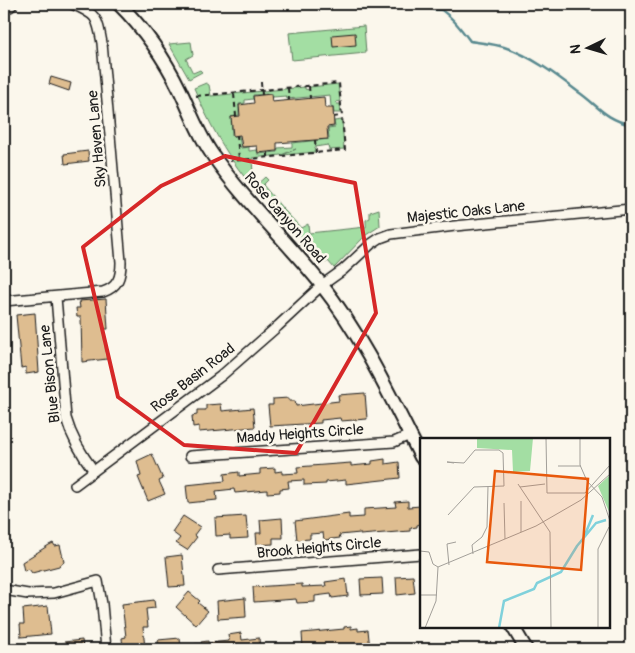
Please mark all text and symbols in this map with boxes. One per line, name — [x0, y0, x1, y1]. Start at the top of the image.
north arrow — [562, 22, 612, 72]
text: N — [567, 44, 584, 55]
street label: Sky Haven Lane — [83, 89, 111, 188]
street label: Rose Canyon Road — [240, 168, 330, 268]
street label: Majestic Oaks Lane — [406, 196, 527, 228]
street label: Blue Bison Lane — [35, 323, 65, 424]
street label: Rose Basin Road — [147, 339, 239, 417]
street label: Maddy Heights Circle — [236, 420, 365, 448]
inset map — [420, 438, 610, 628]
street label: Brook Heights Circle — [256, 533, 383, 563]

